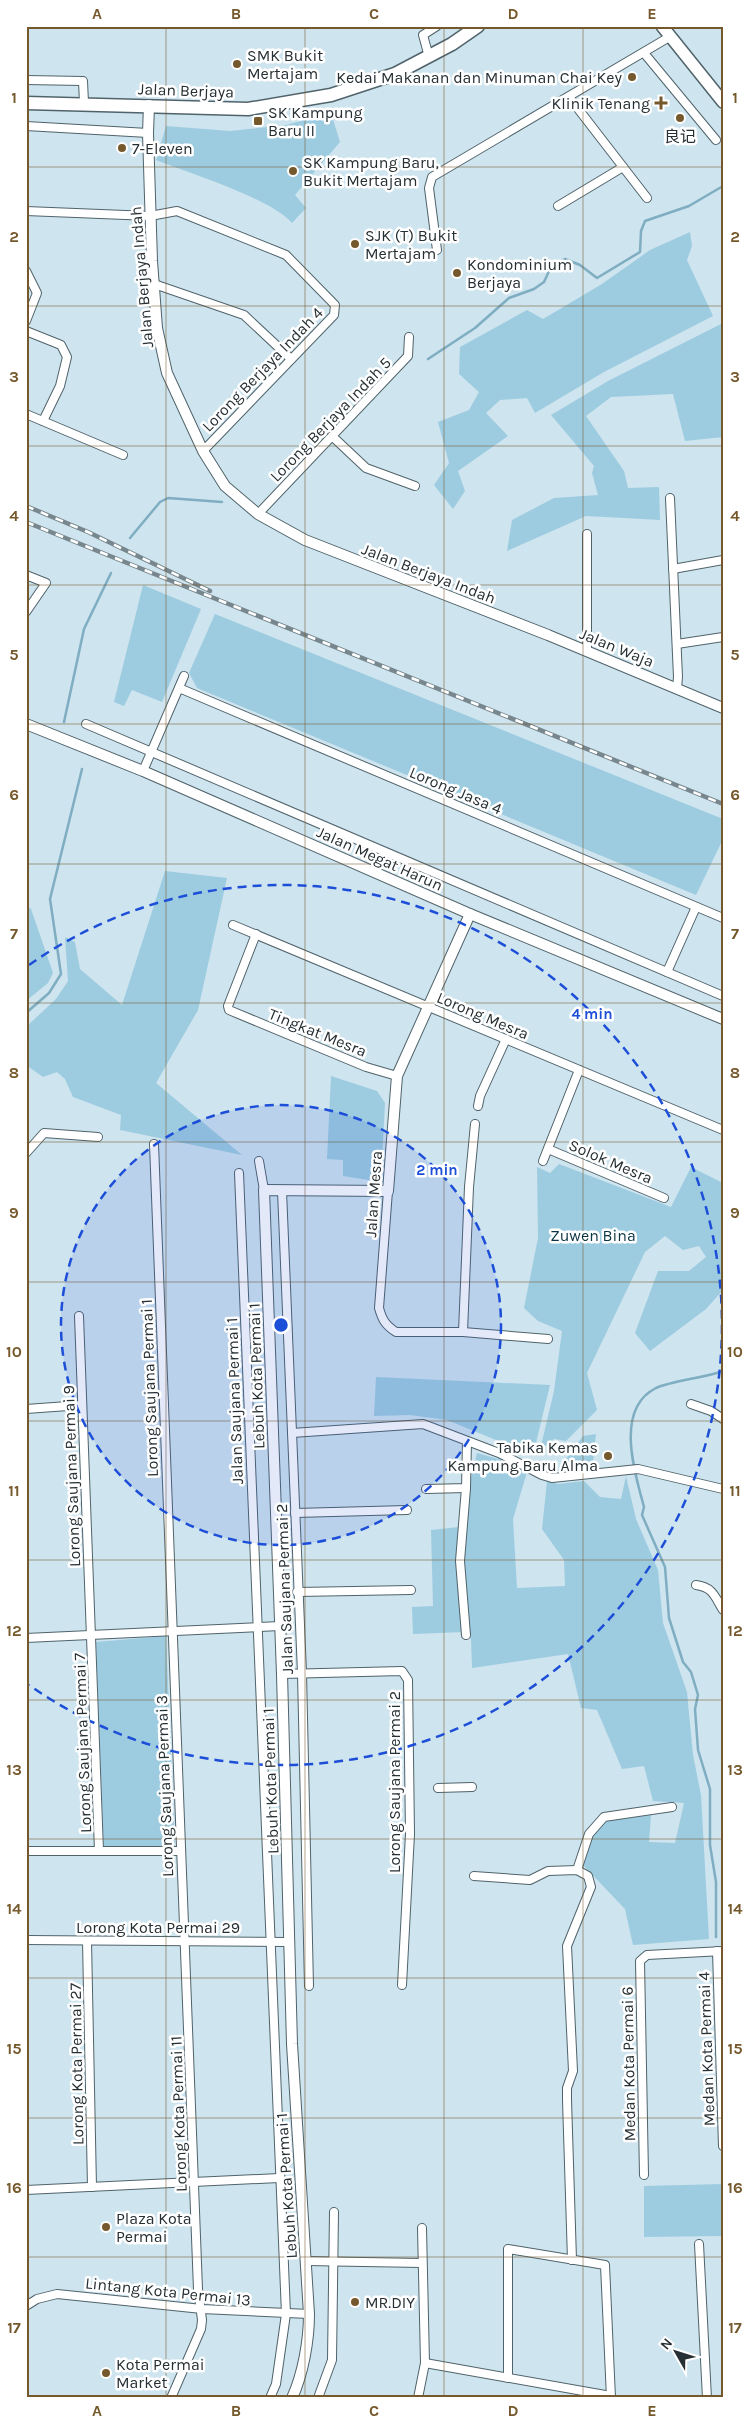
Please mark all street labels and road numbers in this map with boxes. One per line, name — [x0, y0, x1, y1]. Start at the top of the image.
street label: Jalan Berjaya — [138, 79, 234, 102]
street label: Jalan Berjaya Indah — [126, 205, 157, 348]
street label: Lorong Berjaya Indah 4 — [198, 303, 327, 436]
street label: Lorong Berjaya Indah 5 — [266, 353, 395, 486]
street label: Jalan Berjaya Indah — [359, 539, 498, 608]
street label: Jalan Waja — [577, 624, 657, 671]
street label: Lorong Jasa 4 — [407, 762, 505, 818]
street label: Jalan Megat Harun — [314, 822, 446, 895]
street label: Lorong Mesra — [434, 988, 532, 1043]
street label: Tingkat Mesra — [266, 1004, 370, 1061]
street label: Solok Mesra — [566, 1135, 656, 1188]
street label: Jalan Mesra — [361, 1150, 386, 1238]
street label: Lorong Saujana Permai 1 — [137, 1299, 162, 1477]
street label: Lebuh Kota Permai 1 — [244, 1303, 269, 1449]
street label: Jalan Saujana Permai 1 — [222, 1317, 247, 1485]
street label: Lorong Saujana Permai 9 — [59, 1385, 84, 1567]
street label: Jalan Saujana Permai 2 — [272, 1503, 297, 1675]
street label: Lorong Saujana Permai 7 — [70, 1652, 95, 1833]
street label: Lorong Saujana Permai 2 — [385, 1691, 404, 1873]
street label: Lorong Saujana Permai 3 — [152, 1695, 177, 1877]
street label: Lebuh Kota Permai 1 — [258, 1708, 283, 1854]
street label: Lorong Kota Permai 29 — [76, 1918, 240, 1937]
street label: Medan Kota Permai 4 — [694, 1971, 719, 2127]
street label: Lorong Kota Permai 27 — [66, 1982, 87, 2145]
street label: Medan Kota Permai 6 — [618, 1986, 639, 2142]
street label: Lorong Kota Permai 11 — [166, 2036, 191, 2192]
street label: Lebuh Kota Permai 1 — [272, 2113, 301, 2259]
street label: Lintang Kota Permai 13 — [84, 2273, 252, 2310]

